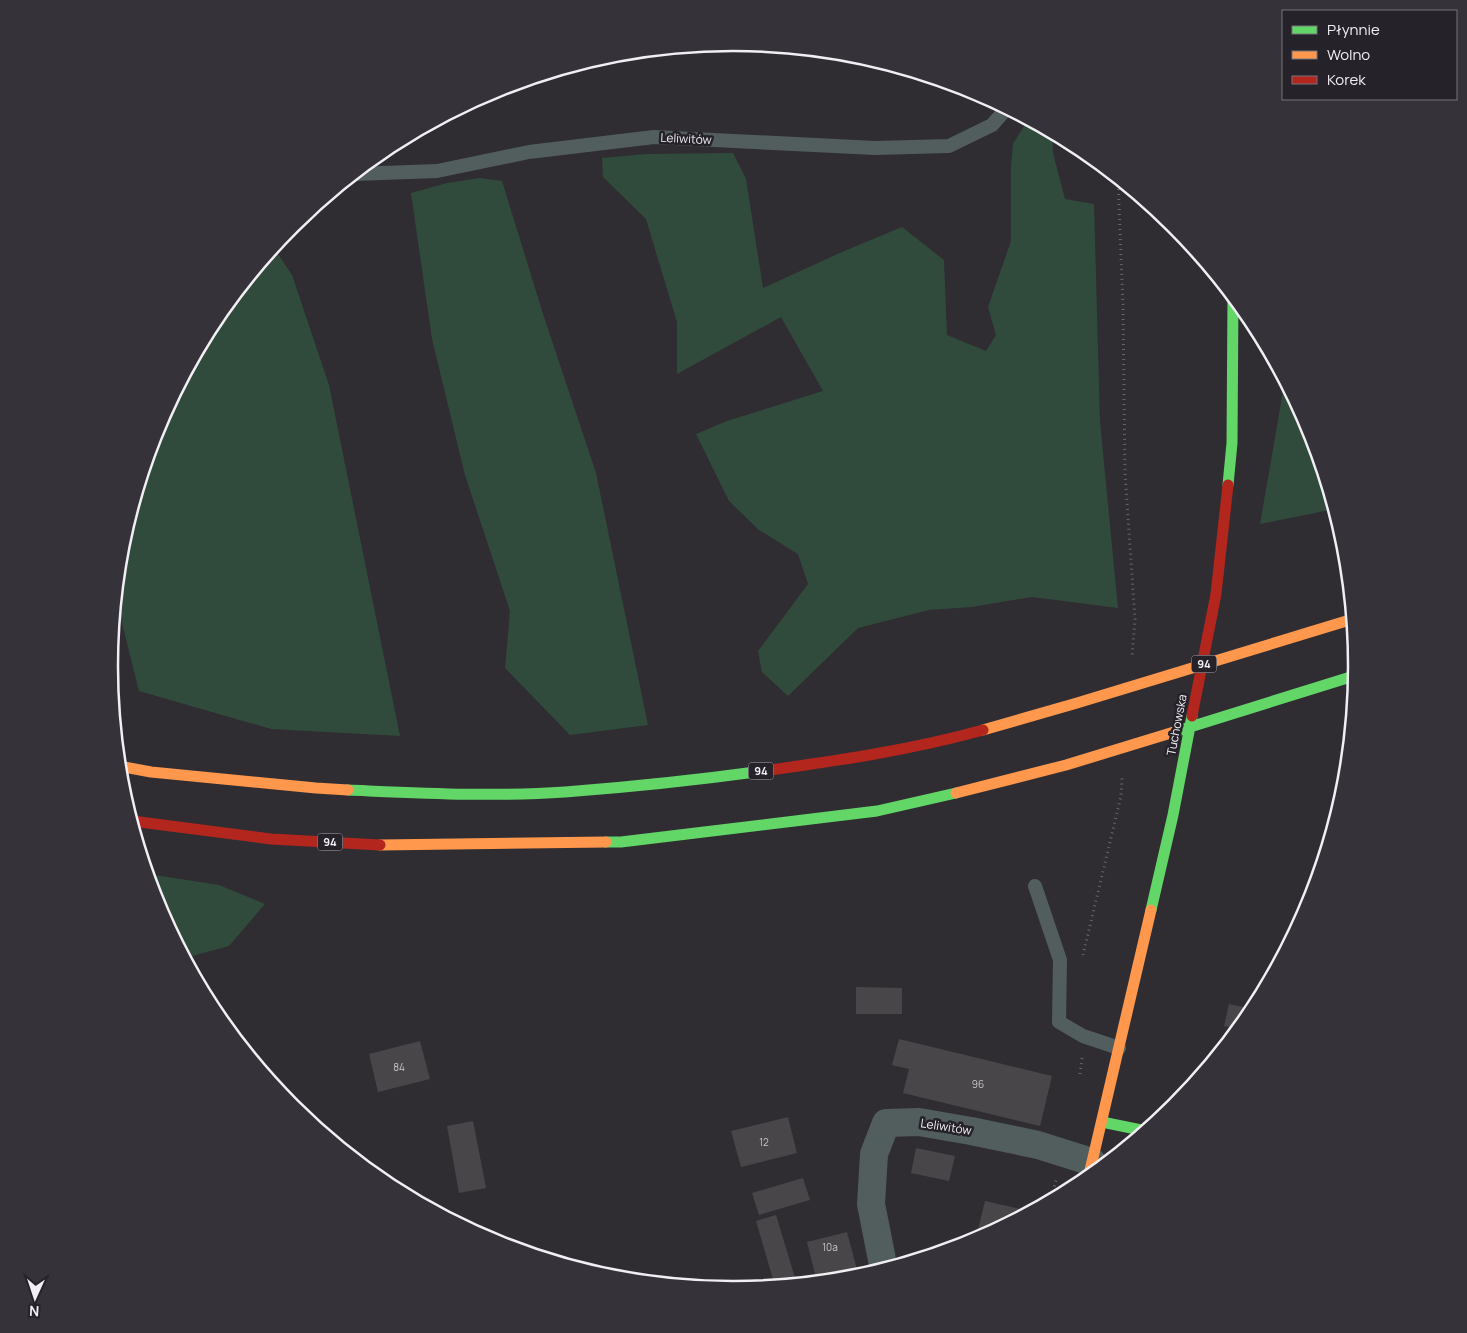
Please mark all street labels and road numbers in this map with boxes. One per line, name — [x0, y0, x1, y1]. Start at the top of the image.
street label: Leliwitów — [660, 129, 712, 148]
road number: 94 — [1192, 656, 1216, 672]
street label: Tuchowska — [1162, 693, 1191, 757]
road number: 94 — [748, 762, 774, 779]
road number: 94 — [318, 834, 342, 850]
street label: Leliwitów — [919, 1114, 973, 1139]

